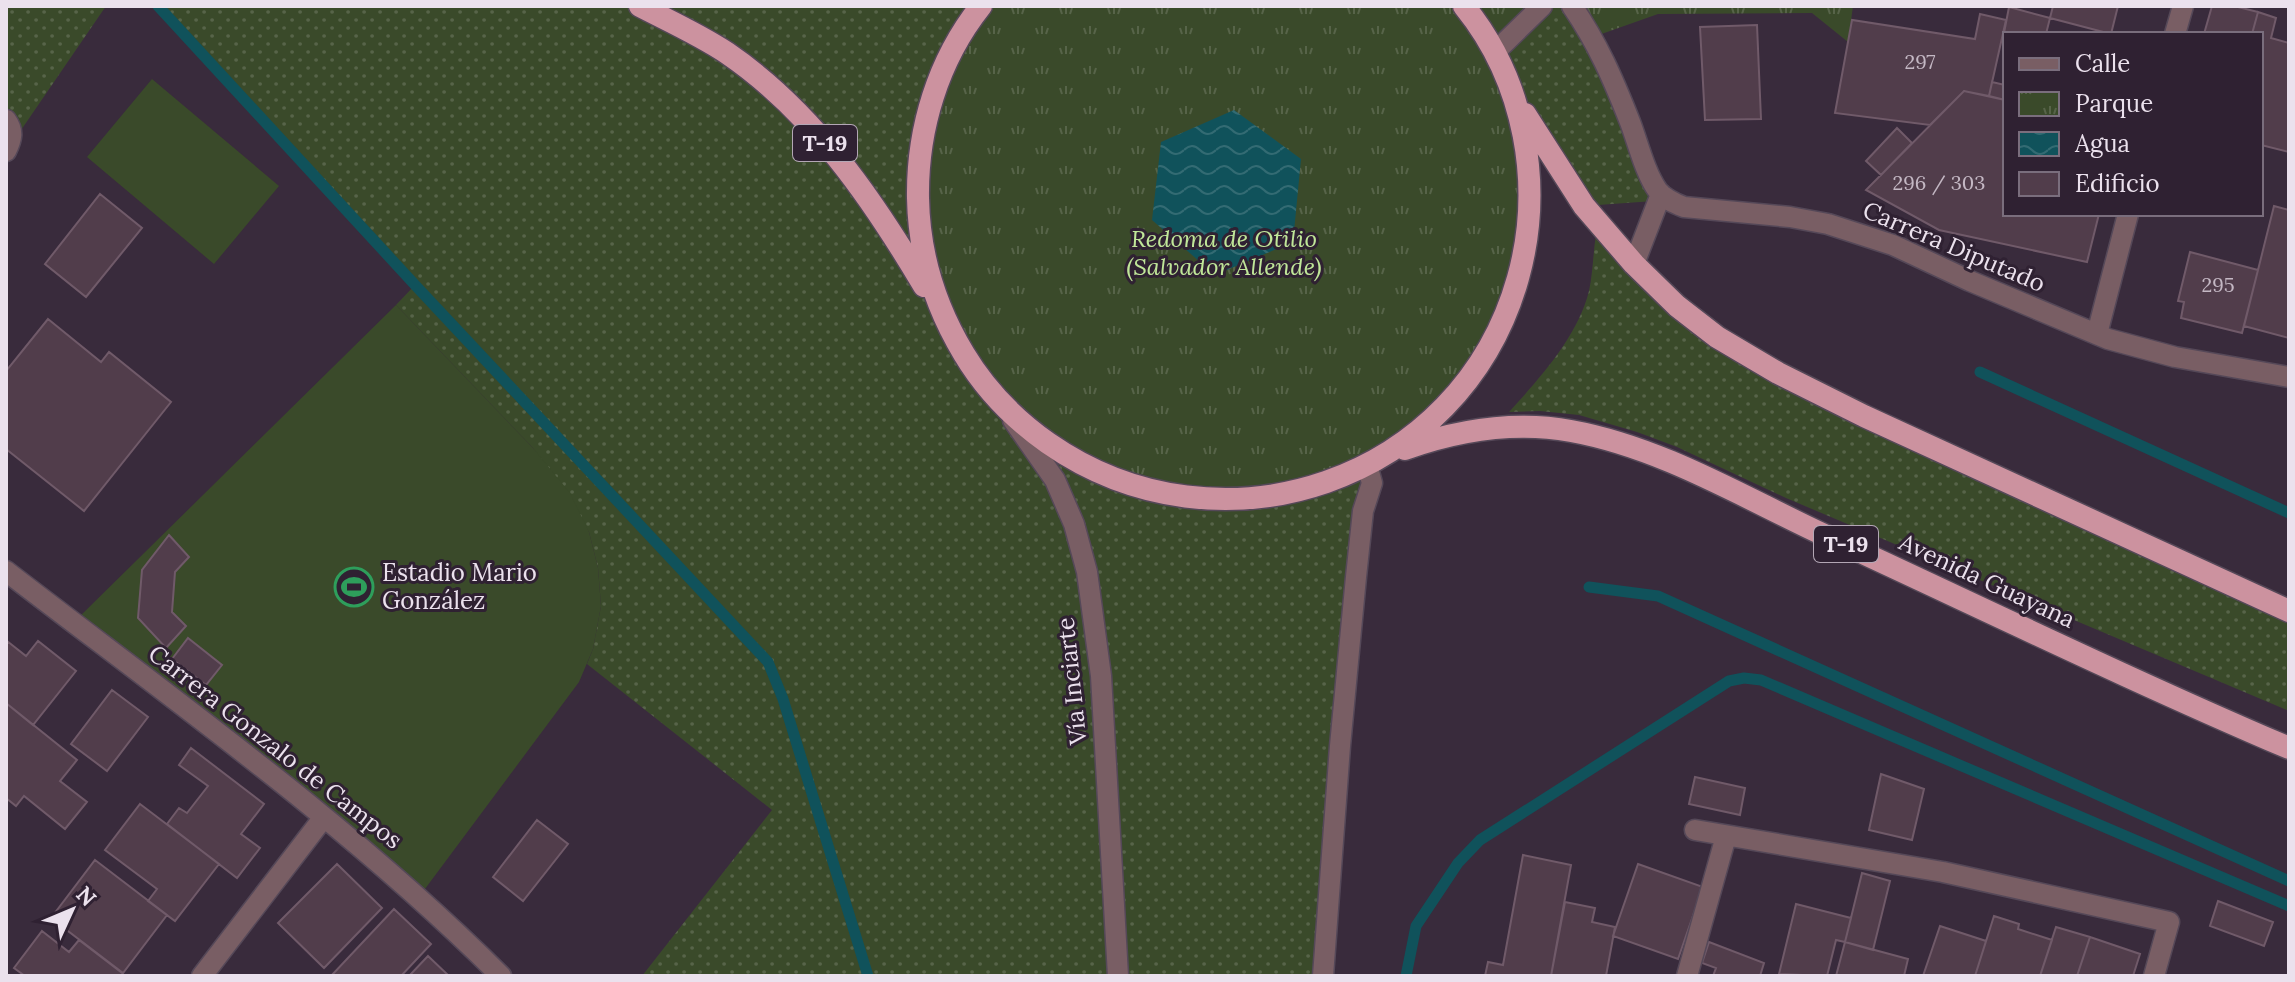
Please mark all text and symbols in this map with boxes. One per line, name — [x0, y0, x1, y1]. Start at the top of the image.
legend — [2003, 32, 2263, 216]
text: Calle — [2075, 48, 2130, 79]
house number: 297 — [1904, 49, 1936, 74]
text: Parque — [2075, 88, 2153, 119]
road number: T-19 — [793, 125, 857, 161]
text: Agua — [2074, 128, 2130, 159]
text: Edificio — [2075, 168, 2160, 199]
house number: 296 / 303 — [1893, 170, 1985, 196]
street label: Carrera Diputado — [1858, 194, 2050, 299]
park label: Redoma de Otilio (Salvador Allende) — [1126, 223, 1322, 282]
house number: 295 — [2201, 272, 2235, 297]
road number: T-19 — [1814, 526, 1878, 562]
street label: Avenida Guayana — [1893, 526, 2080, 635]
place label: Estadio Mario González — [382, 557, 537, 616]
sports icon: Estadio Mario González — [333, 566, 375, 608]
street label: Vía Inciarte — [1049, 616, 1094, 747]
street label: Carrera Gonzalo de Campos — [142, 638, 409, 855]
north arrow — [32, 870, 112, 950]
text: N — [70, 880, 102, 912]

